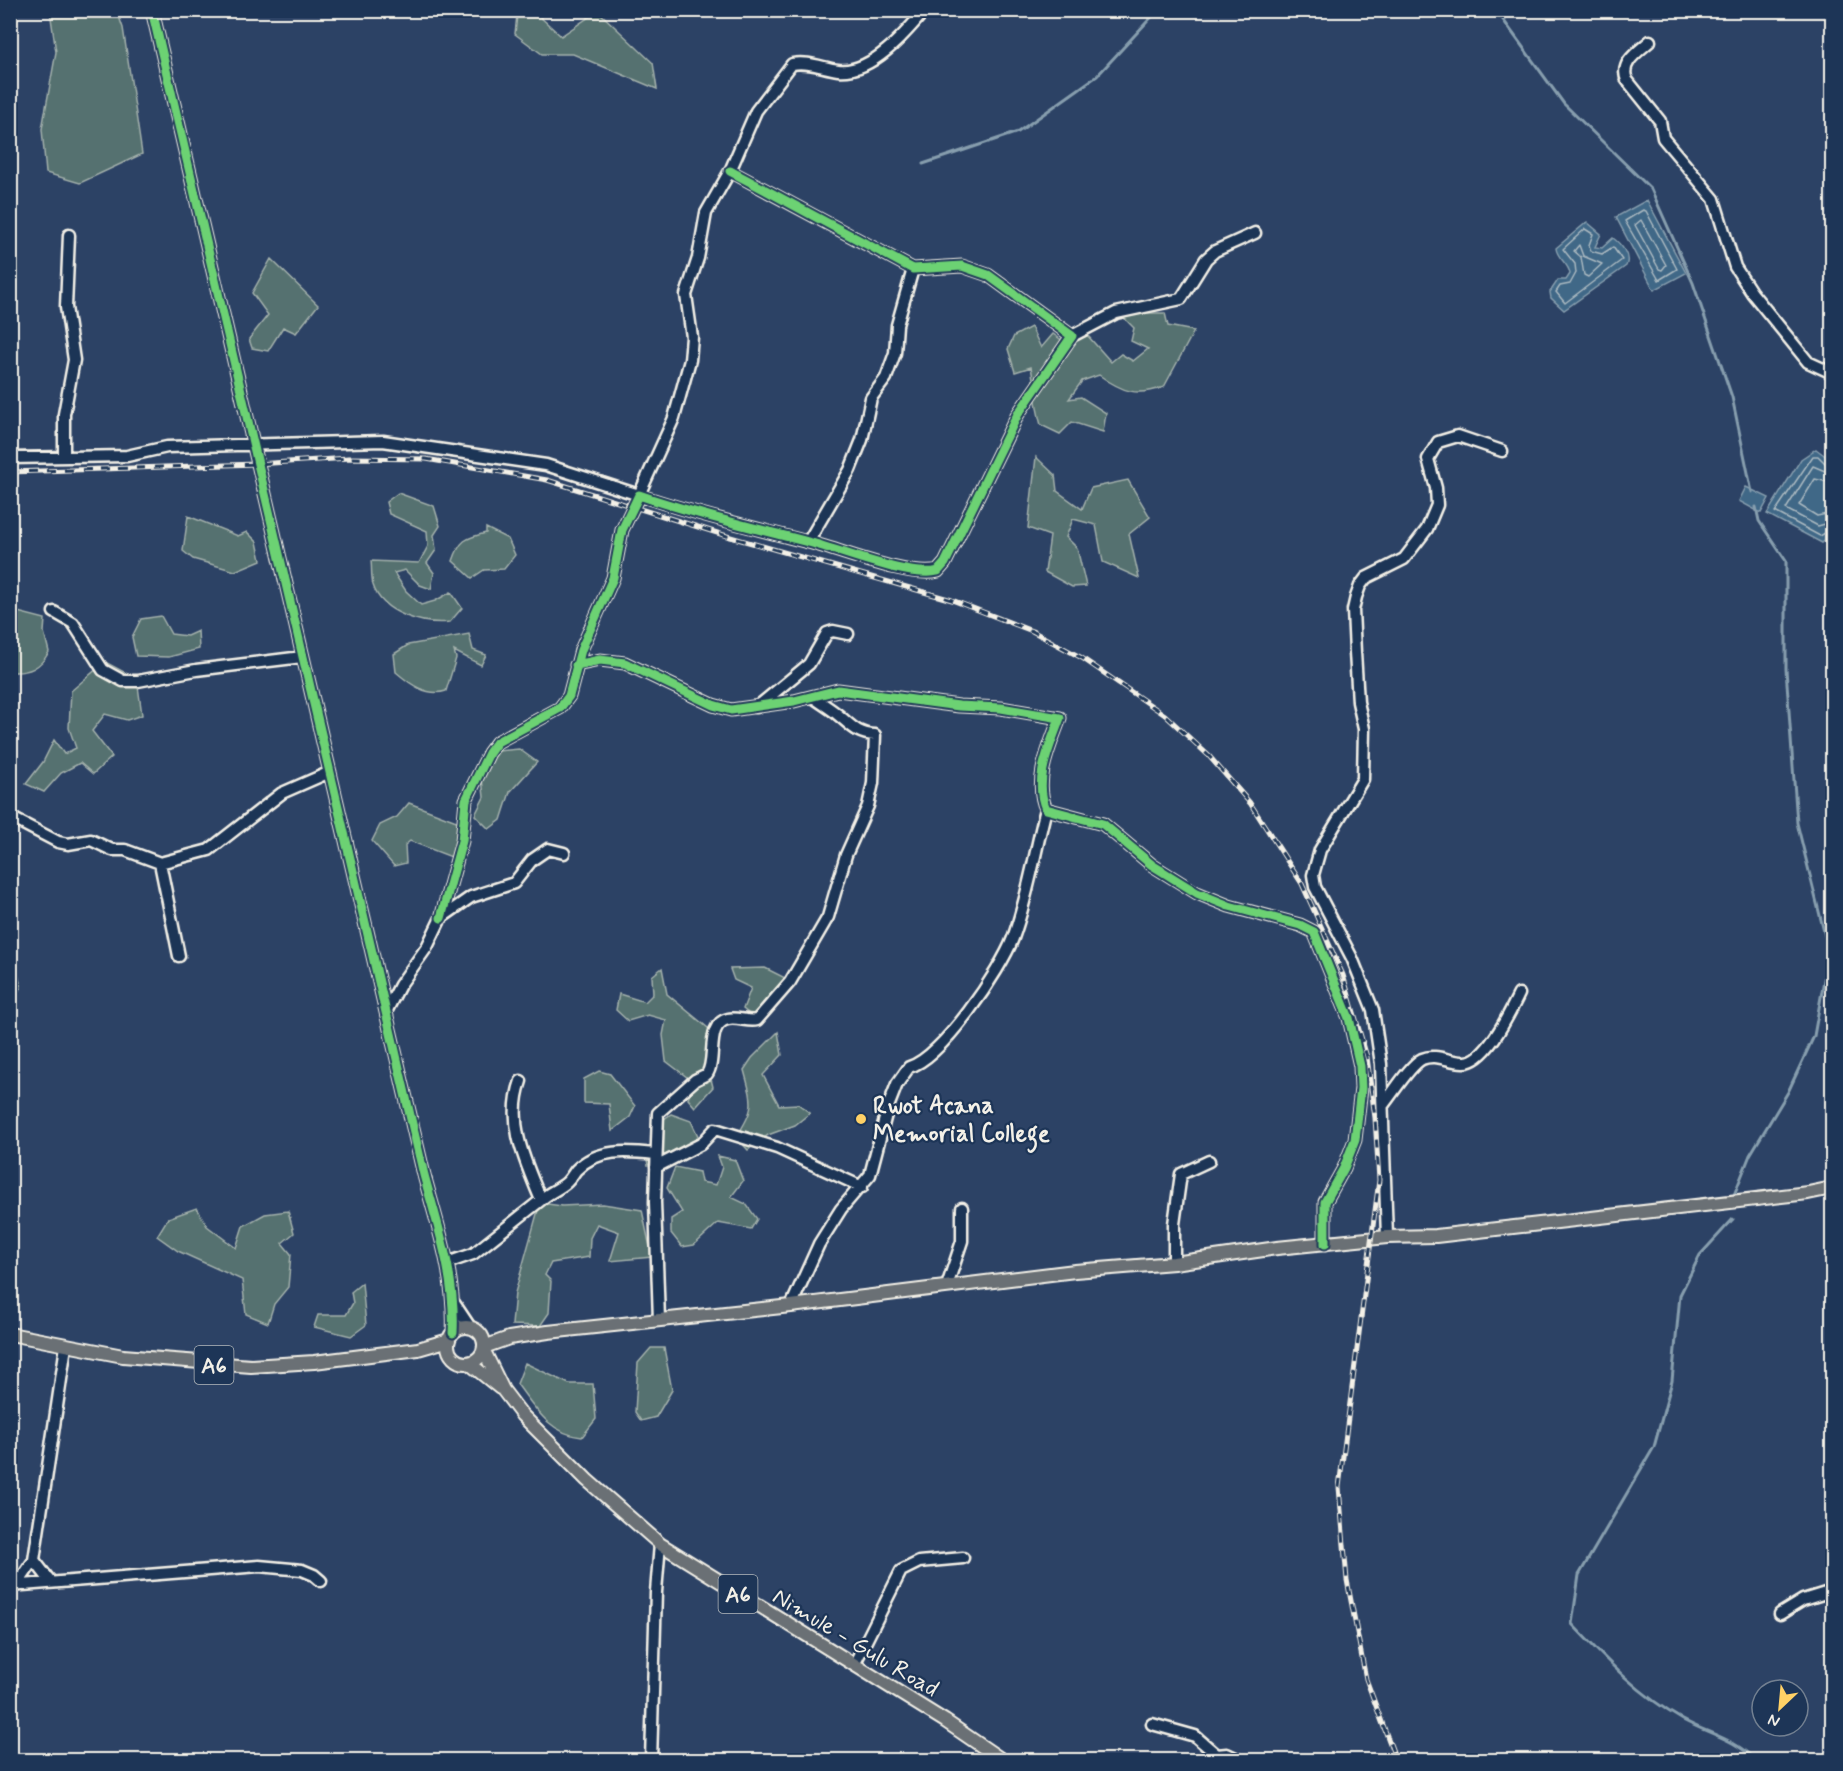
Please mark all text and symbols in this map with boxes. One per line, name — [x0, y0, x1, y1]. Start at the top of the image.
place label: Rwot Acana Memorial College — [873, 1091, 1050, 1153]
marker: Rwot Acana Memorial College — [854, 1112, 868, 1126]
road number: A6 — [194, 1346, 234, 1384]
road number: A6 — [718, 1575, 758, 1613]
street label: Nimule - Gulu Road — [766, 1581, 944, 1705]
north arrow — [1750, 1678, 1810, 1738]
text: N — [1765, 1708, 1783, 1732]

